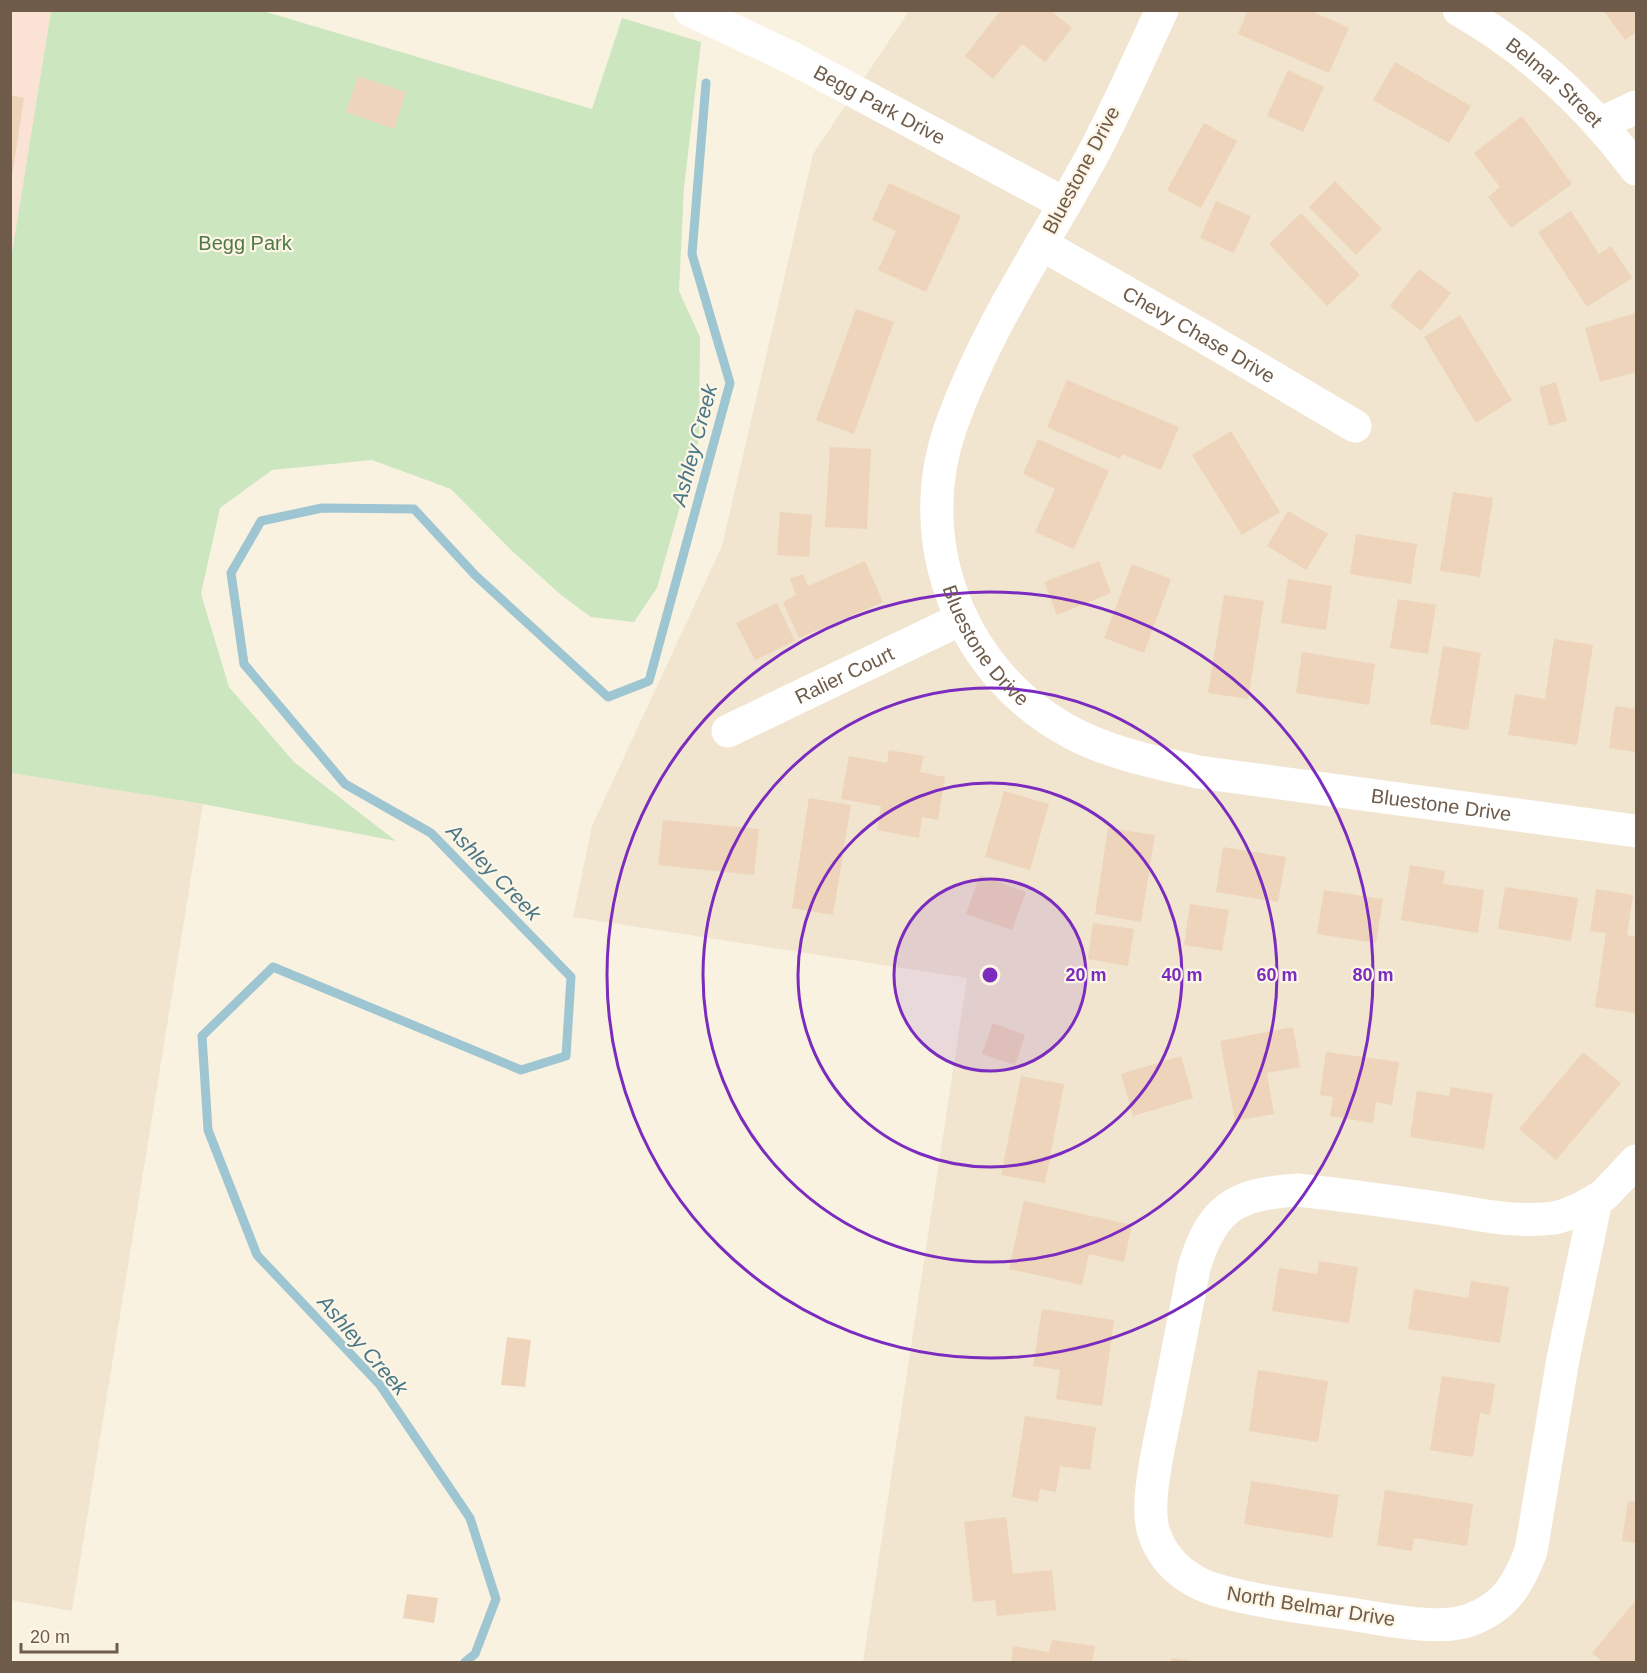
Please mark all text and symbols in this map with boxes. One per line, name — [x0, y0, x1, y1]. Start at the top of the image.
street label: Belmar Street — [1502, 33, 1607, 132]
street label: Begg Park Drive — [810, 61, 949, 149]
street label: Bluestone Drive — [1038, 103, 1124, 237]
park label: Begg Park — [198, 232, 293, 254]
street label: Chevy Chase Drive — [1119, 282, 1279, 387]
water label: Ashley Creek — [666, 380, 722, 510]
street label: Bluestone Drive — [938, 582, 1033, 710]
street label: Ralier Court — [791, 642, 898, 708]
street label: Bluestone Drive — [1370, 784, 1513, 825]
water label: Ashley Creek — [441, 818, 547, 926]
centre of rings — [980, 965, 1000, 985]
text: 20 m — [1065, 965, 1107, 985]
text: 40 m — [1161, 965, 1203, 985]
text: 60 m — [1256, 965, 1298, 985]
text: 80 m — [1352, 965, 1394, 985]
water label: Ashley Creek — [312, 1289, 414, 1401]
street label: North Belmar Drive — [1225, 1582, 1397, 1630]
scale bar — [21, 1616, 117, 1654]
text: 20 m — [30, 1627, 70, 1647]

